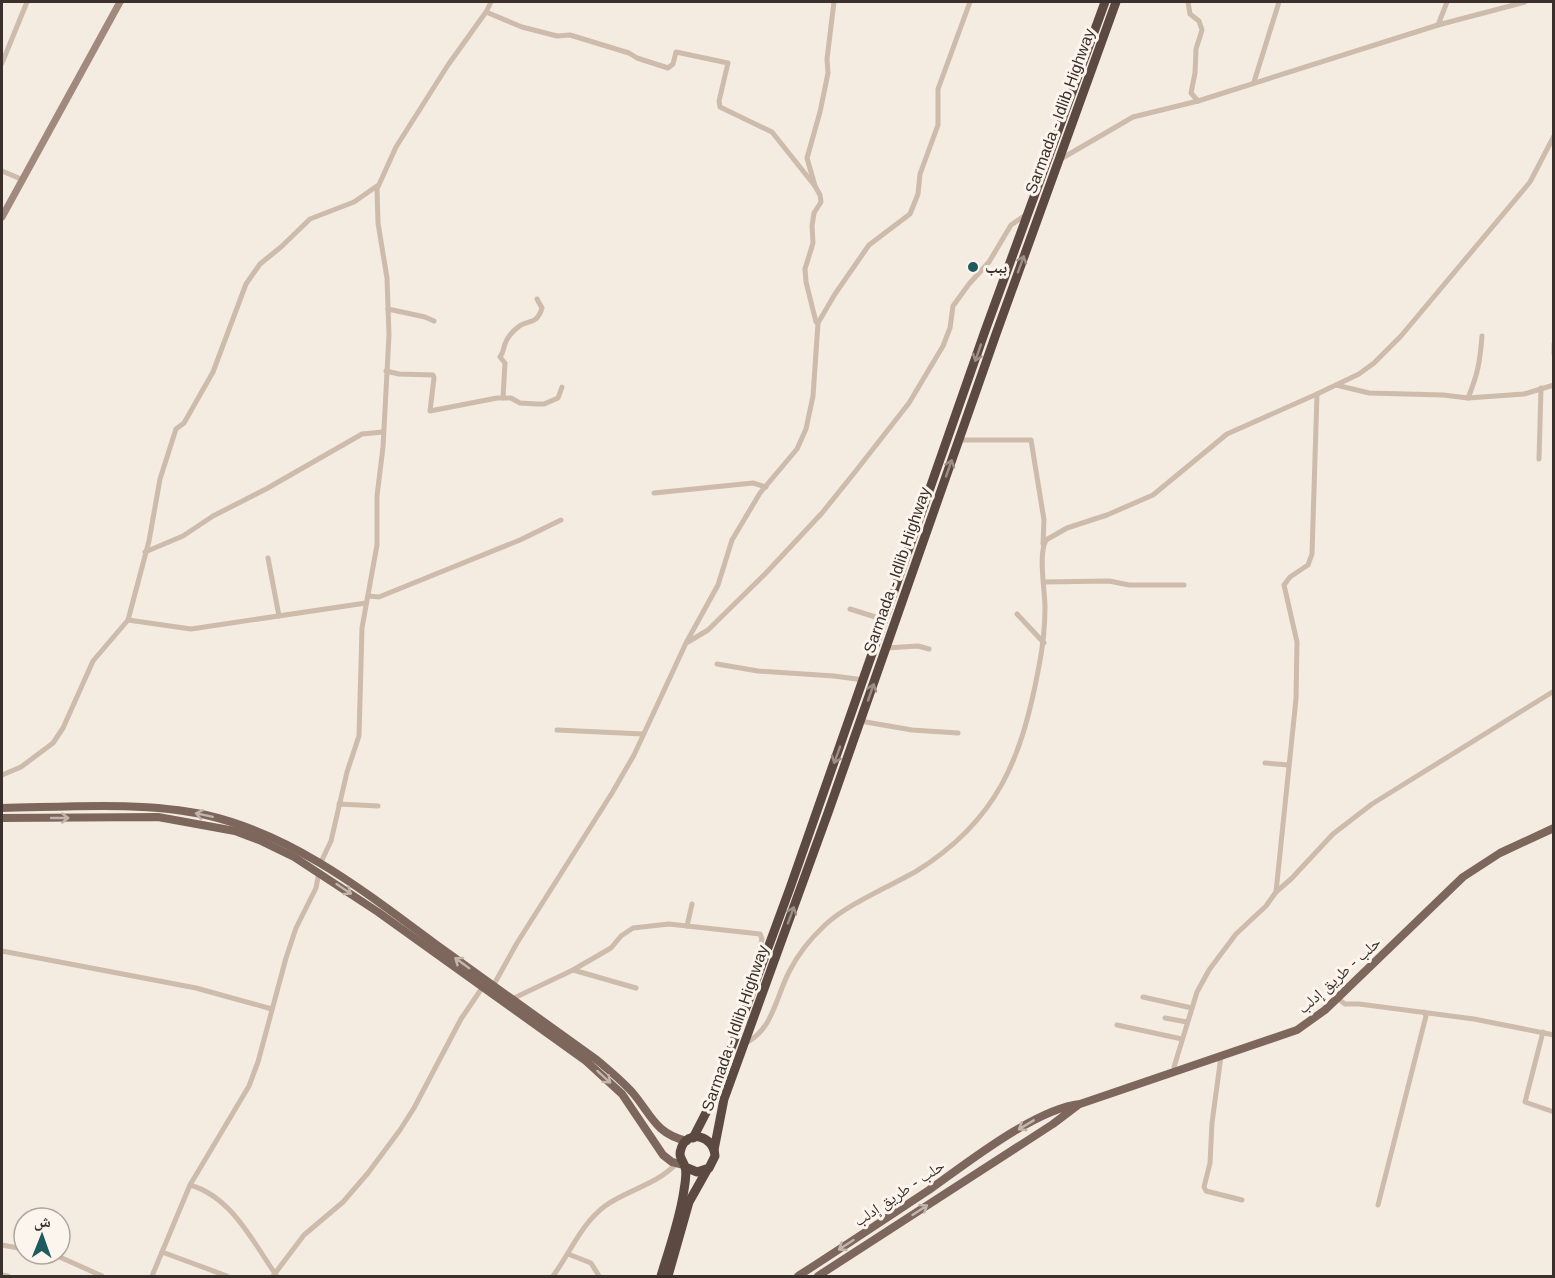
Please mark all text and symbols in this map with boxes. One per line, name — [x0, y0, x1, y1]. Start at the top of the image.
street label: Sarmada - Idlib Highway — [1022, 26, 1098, 196]
one-way arrow — [1016, 255, 1027, 274]
place label: ببب — [985, 259, 1007, 276]
marker: ببب — [966, 260, 980, 274]
one-way arrow — [972, 343, 983, 362]
one-way arrow — [944, 459, 955, 478]
street label: Sarmada - Idlib Highway — [861, 485, 933, 655]
one-way arrow — [866, 683, 877, 702]
one-way arrow — [831, 745, 842, 764]
one-way arrow — [195, 809, 214, 821]
one-way arrow — [49, 812, 69, 824]
one-way arrow — [335, 883, 352, 895]
one-way arrow — [787, 906, 798, 925]
street label: حلب - طريق إدلب — [1294, 933, 1385, 1018]
street label: Sarmada - Idlib Highway — [699, 943, 771, 1113]
one-way arrow — [455, 957, 471, 969]
one-way arrow — [596, 1070, 611, 1084]
one-way arrow — [1018, 1120, 1035, 1132]
street label: حلب - طريق إدلب — [851, 1156, 949, 1231]
one-way arrow — [911, 1204, 928, 1216]
north arrow — [12, 1206, 72, 1266]
text: ش — [34, 1213, 51, 1231]
one-way arrow — [838, 1239, 855, 1251]

